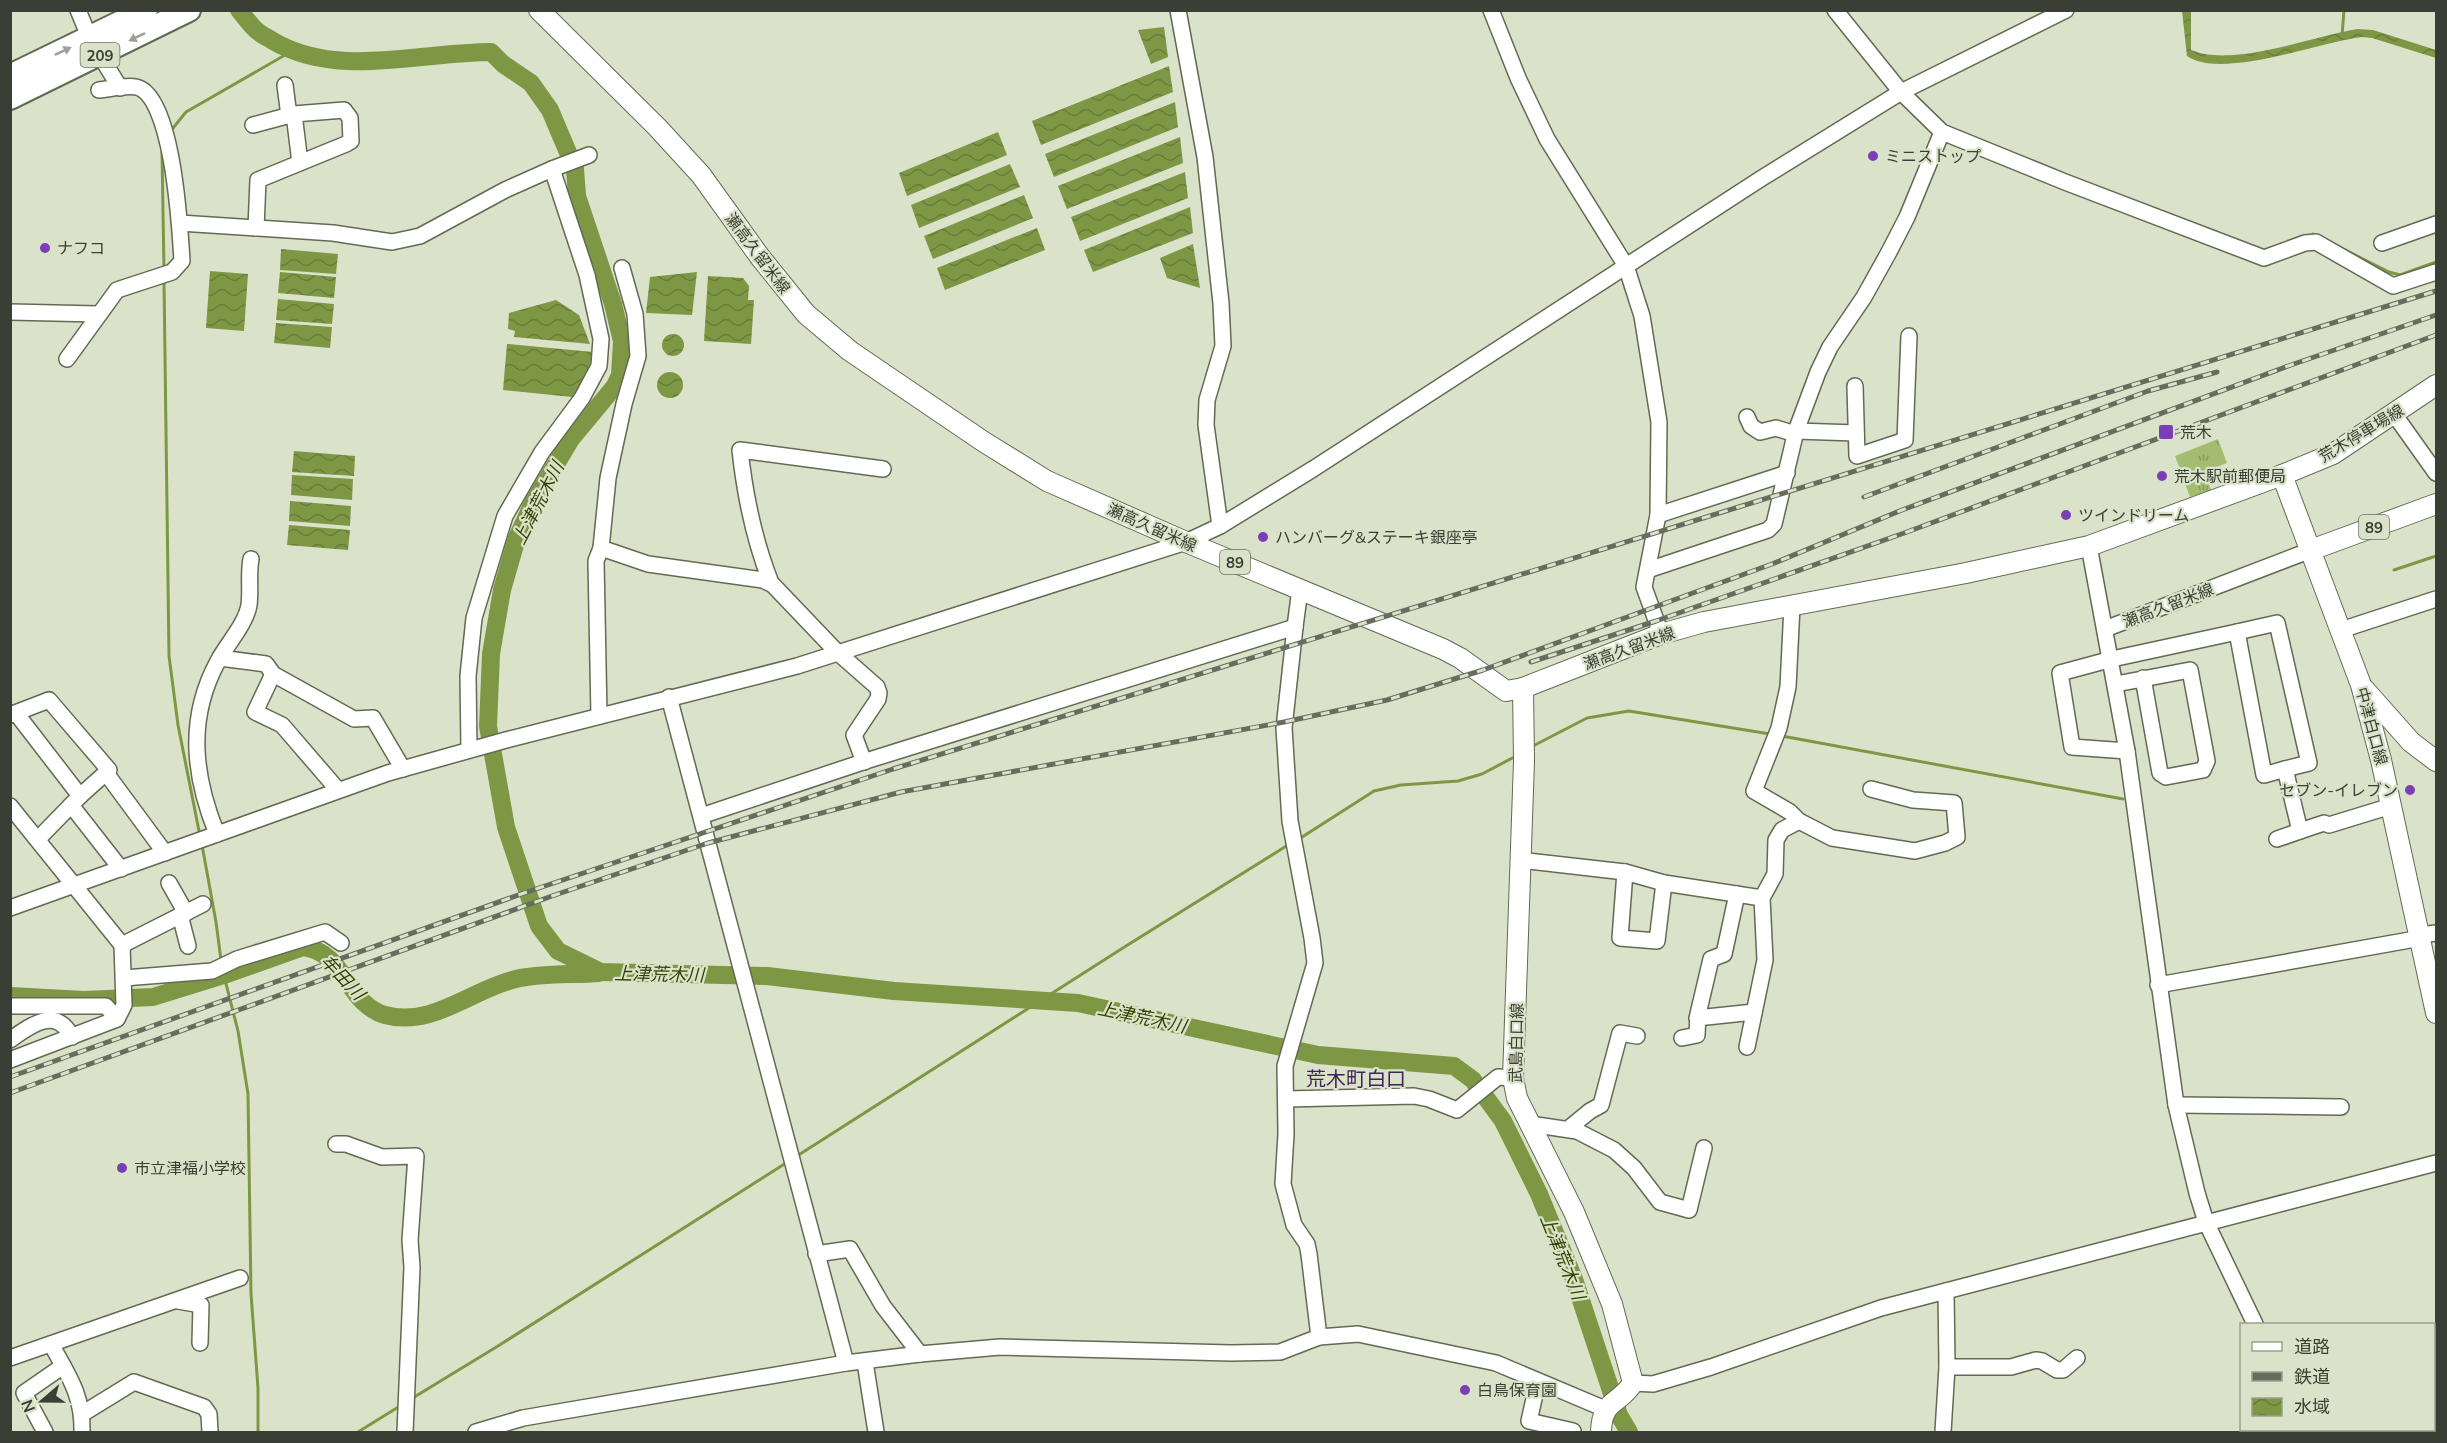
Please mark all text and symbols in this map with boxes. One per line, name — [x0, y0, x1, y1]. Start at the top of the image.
one-way arrow — [128, 32, 145, 41]
road number: 209 — [80, 43, 120, 67]
one-way arrow — [55, 47, 72, 56]
place label: ミニストップ — [1885, 146, 1981, 166]
marker: ミニストップ — [1866, 149, 1880, 163]
street label: 瀬高久留米線 — [721, 209, 795, 297]
place label: ナフコ — [57, 238, 105, 258]
marker: ナフコ — [38, 241, 52, 255]
street label: 荒木停車場線 — [2315, 400, 2407, 466]
place label: 荒木 — [2180, 422, 2212, 442]
marker: 荒木 — [2157, 423, 2175, 441]
water label: 上津荒木川 — [507, 456, 570, 548]
place label: 荒木駅前郵便局 — [2174, 466, 2286, 486]
marker: 荒木駅前郵便局 — [2155, 469, 2169, 483]
street label: 瀬高久留米線 — [1104, 498, 1200, 556]
place label: ツインドリーム — [2078, 505, 2190, 525]
marker: ツインドリーム — [2059, 508, 2073, 522]
road number: 89 — [2359, 515, 2389, 539]
place label: ハンバーグ&ステーキ銀座亭 — [1275, 527, 1478, 547]
marker: ハンバーグ&ステーキ銀座亭 — [1256, 530, 1270, 544]
road number: 89 — [1220, 550, 1250, 574]
street label: 瀬高久留米線 — [2120, 578, 2216, 632]
street label: 瀬高久留米線 — [1580, 622, 1678, 674]
street label: 中津白口線 — [2352, 685, 2392, 767]
place label: セブン-イレブン — [2279, 780, 2398, 800]
marker: セブン-イレブン — [2403, 783, 2417, 797]
water label: 牟田川 — [316, 949, 371, 1006]
water label: 上津荒木川 — [614, 962, 706, 986]
water label: 上津荒木川 — [1096, 996, 1190, 1038]
street label: 武島白口線 — [1505, 1003, 1527, 1083]
district label: 荒木町白口 — [1306, 1066, 1406, 1091]
place label: 市立津福小学校 — [134, 1158, 246, 1178]
marker: 市立津福小学校 — [115, 1161, 129, 1175]
water label: 上津荒木川 — [1535, 1211, 1591, 1305]
legend — [2240, 1323, 2435, 1431]
text: 道路 — [2294, 1335, 2330, 1358]
text: 鉄道 — [2294, 1365, 2330, 1388]
north arrow — [12, 1371, 72, 1431]
place label: 白鳥保育園 — [1477, 1380, 1557, 1400]
marker: 白鳥保育園 — [1458, 1383, 1472, 1397]
text: 水域 — [2294, 1395, 2330, 1418]
text: N — [16, 1397, 39, 1415]

